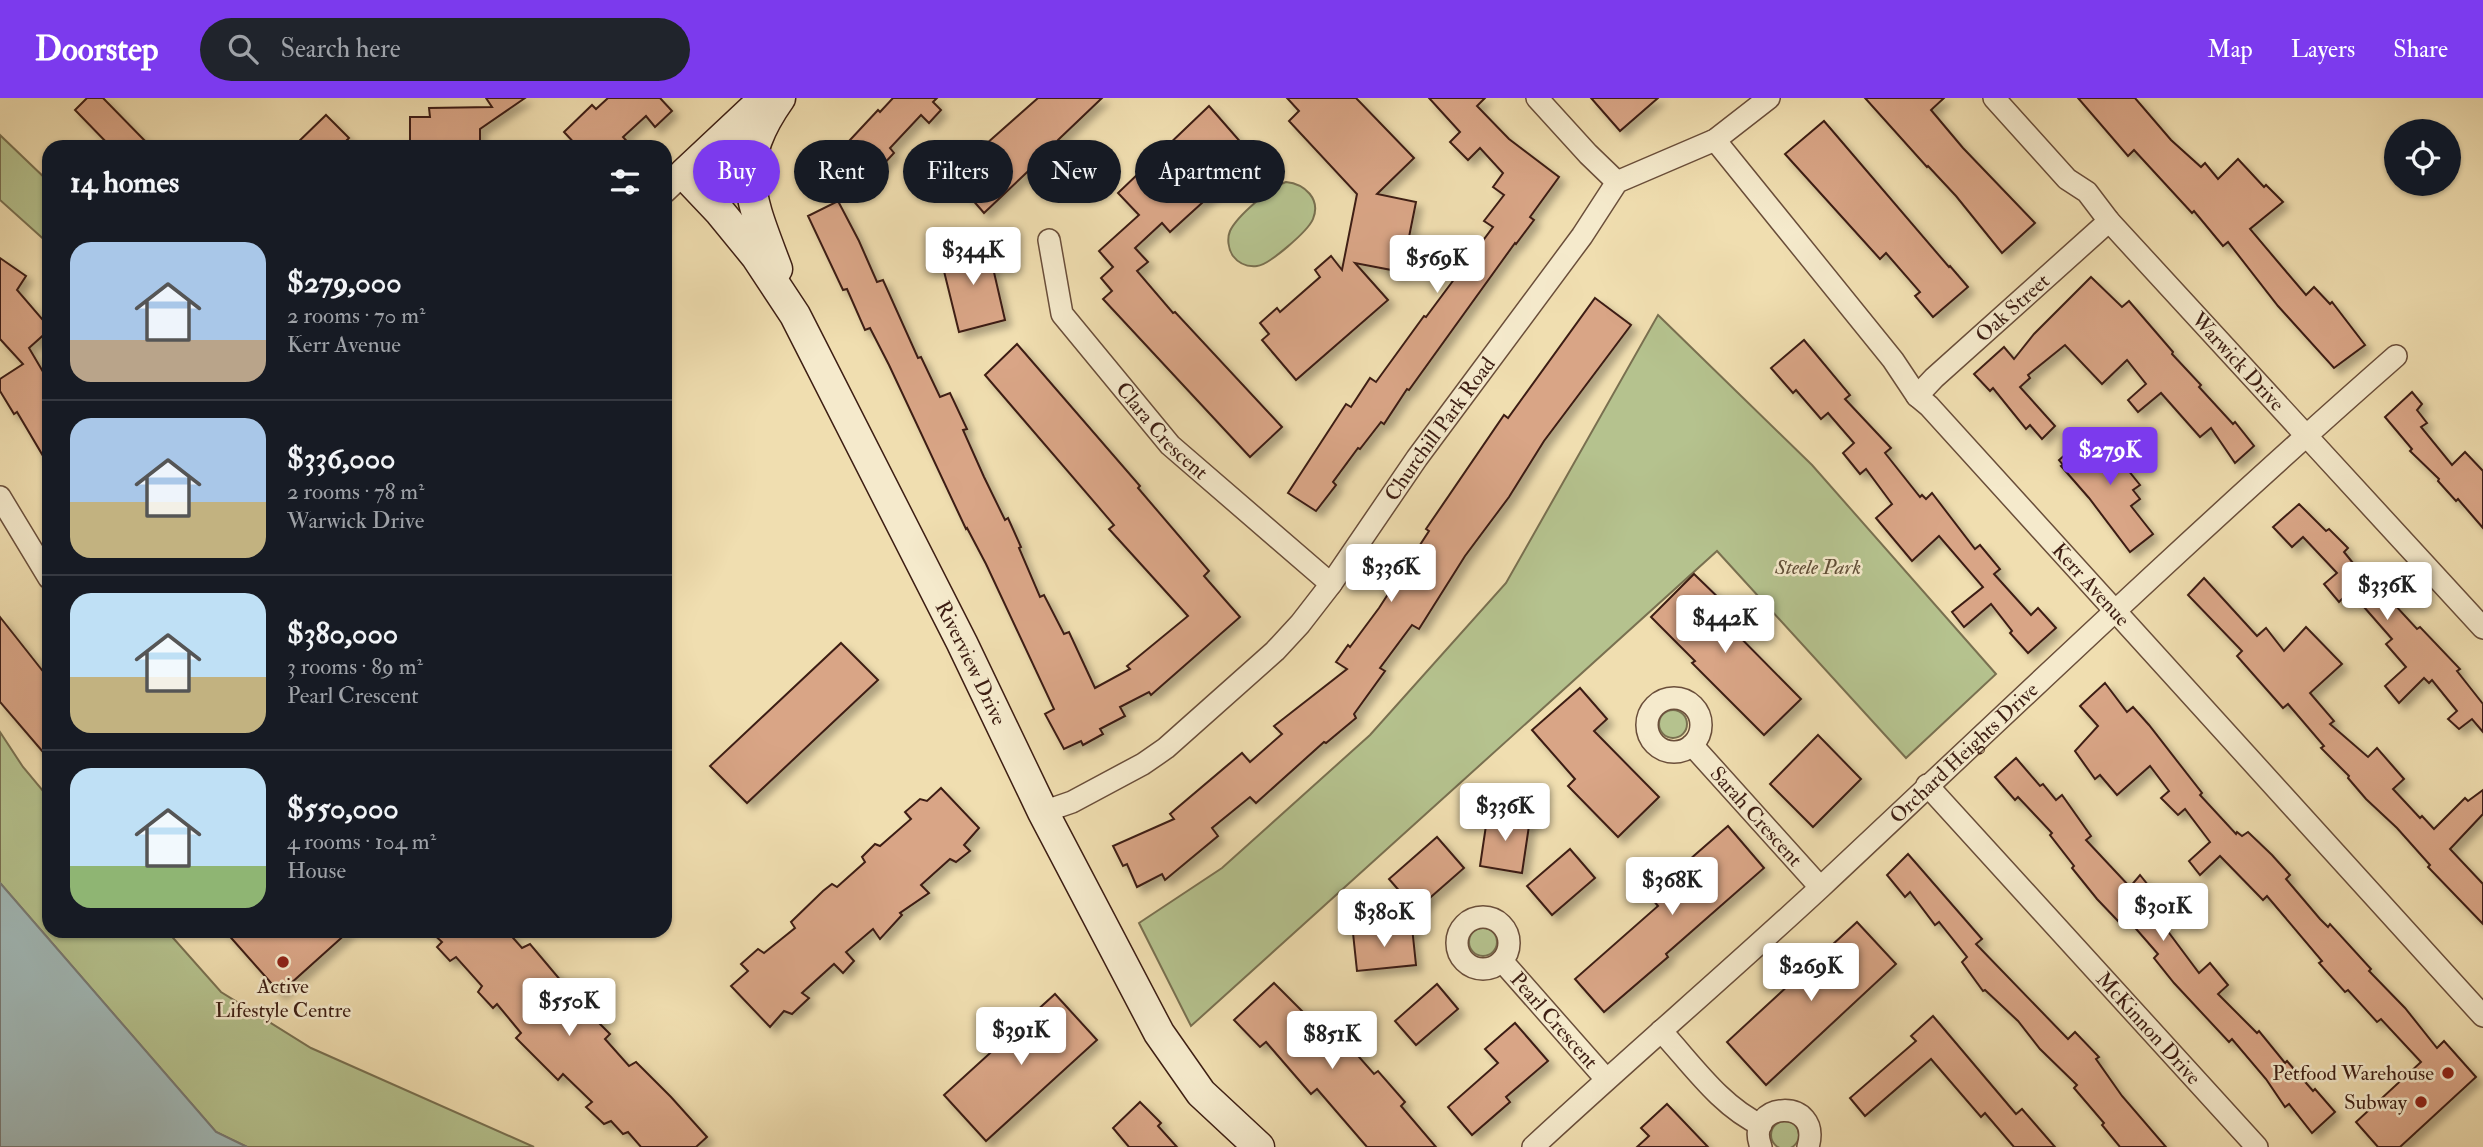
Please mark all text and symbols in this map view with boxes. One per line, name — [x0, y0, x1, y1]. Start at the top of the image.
search box — [200, 18, 690, 81]
text: Doorstep — [35, 29, 158, 70]
icon: search — [224, 30, 262, 68]
text: Search here — [280, 33, 401, 65]
text: Map — [2208, 34, 2253, 65]
text: Layers — [2291, 34, 2355, 65]
text: Share — [2393, 34, 2448, 65]
map controls — [2384, 119, 2461, 196]
button: locate — [2384, 119, 2461, 196]
chip: Buy — [693, 140, 780, 203]
chip: Rent — [794, 140, 889, 203]
chip: Filters — [903, 140, 1013, 203]
chip: New — [1027, 140, 1121, 203]
chip: Apartment — [1135, 140, 1285, 203]
icon: filters — [606, 163, 644, 201]
text: 14 homes — [70, 164, 179, 201]
pin: $344K — [924, 228, 1022, 287]
text: $344K — [942, 235, 1004, 264]
pin: $569K — [1388, 236, 1486, 295]
text: $569K — [1406, 243, 1468, 272]
text: $279,000 — [287, 264, 402, 301]
street label: Oak Street — [1970, 267, 2055, 348]
icon: home — [126, 270, 210, 354]
text: 2 rooms · 70 m² — [287, 301, 426, 330]
street label: Warwick Drive — [2185, 305, 2291, 417]
text: Kerr Avenue — [287, 330, 401, 359]
street label: Churchill Park Road — [1378, 351, 1501, 506]
street label: Clara Crescent — [1110, 376, 1214, 485]
pin: $279K — [2061, 428, 2159, 487]
text: $279K — [2078, 435, 2142, 464]
text: $336,000 — [287, 440, 395, 477]
icon: home — [126, 446, 210, 530]
text: 2 rooms · 78 m² — [287, 477, 425, 506]
text: Warwick Drive — [287, 506, 424, 535]
street label: Kerr Avenue — [2046, 537, 2136, 632]
pin: $336K — [1342, 545, 1440, 604]
text: $336K — [1362, 552, 1420, 581]
park label: Steele Park — [1774, 554, 1861, 581]
pin: $336K — [2338, 562, 2436, 622]
text: $336K — [2358, 570, 2416, 599]
street label: Riverview Drive — [929, 596, 1013, 730]
pin: $442K — [1676, 596, 1774, 655]
text: $442K — [1692, 603, 1758, 632]
text: $380,000 — [287, 615, 398, 652]
icon: home — [126, 621, 210, 705]
text: 3 rooms · 89 m² — [287, 652, 423, 681]
street label: Orchard Heights Drive — [1884, 676, 2044, 829]
text: Pearl Crescent — [287, 681, 419, 710]
street label: Sarah Crescent — [1704, 760, 1809, 872]
pin: $336K — [1456, 784, 1554, 843]
text: $550,000 — [287, 790, 399, 827]
text: $336K — [1476, 791, 1534, 820]
icon: home — [126, 796, 210, 880]
text: 4 rooms · 104 m² — [287, 827, 436, 856]
text: House — [287, 856, 346, 885]
pin: $368K — [1623, 858, 1721, 917]
text: $368K — [1642, 865, 1702, 894]
pin: $301K — [2114, 884, 2212, 943]
pin: $380K — [1335, 890, 1433, 949]
text: $301K — [2134, 891, 2192, 920]
text: $380K — [1354, 897, 1414, 926]
pin: $269K — [1762, 944, 1860, 1003]
text: $269K — [1779, 951, 1843, 980]
marker: Active Lifestyle Centre — [275, 954, 291, 970]
street label: Pearl Crescent — [1504, 966, 1604, 1075]
street label: McKinnon Drive — [2090, 966, 2207, 1090]
place label: Active Lifestyle Centre — [215, 973, 351, 1024]
pin: $550K — [520, 978, 618, 1038]
text: $550K — [539, 986, 599, 1015]
pin: $391K — [972, 1007, 1070, 1067]
pin: $851K — [1283, 1012, 1381, 1071]
text: $391K — [992, 1015, 1050, 1044]
text: $851K — [1303, 1019, 1361, 1048]
place label: Petfood Warehouse — [2272, 1060, 2434, 1087]
marker: Petfood Warehouse — [2440, 1065, 2456, 1081]
place label: Subway — [2344, 1089, 2408, 1116]
marker: Subway — [2413, 1094, 2429, 1110]

